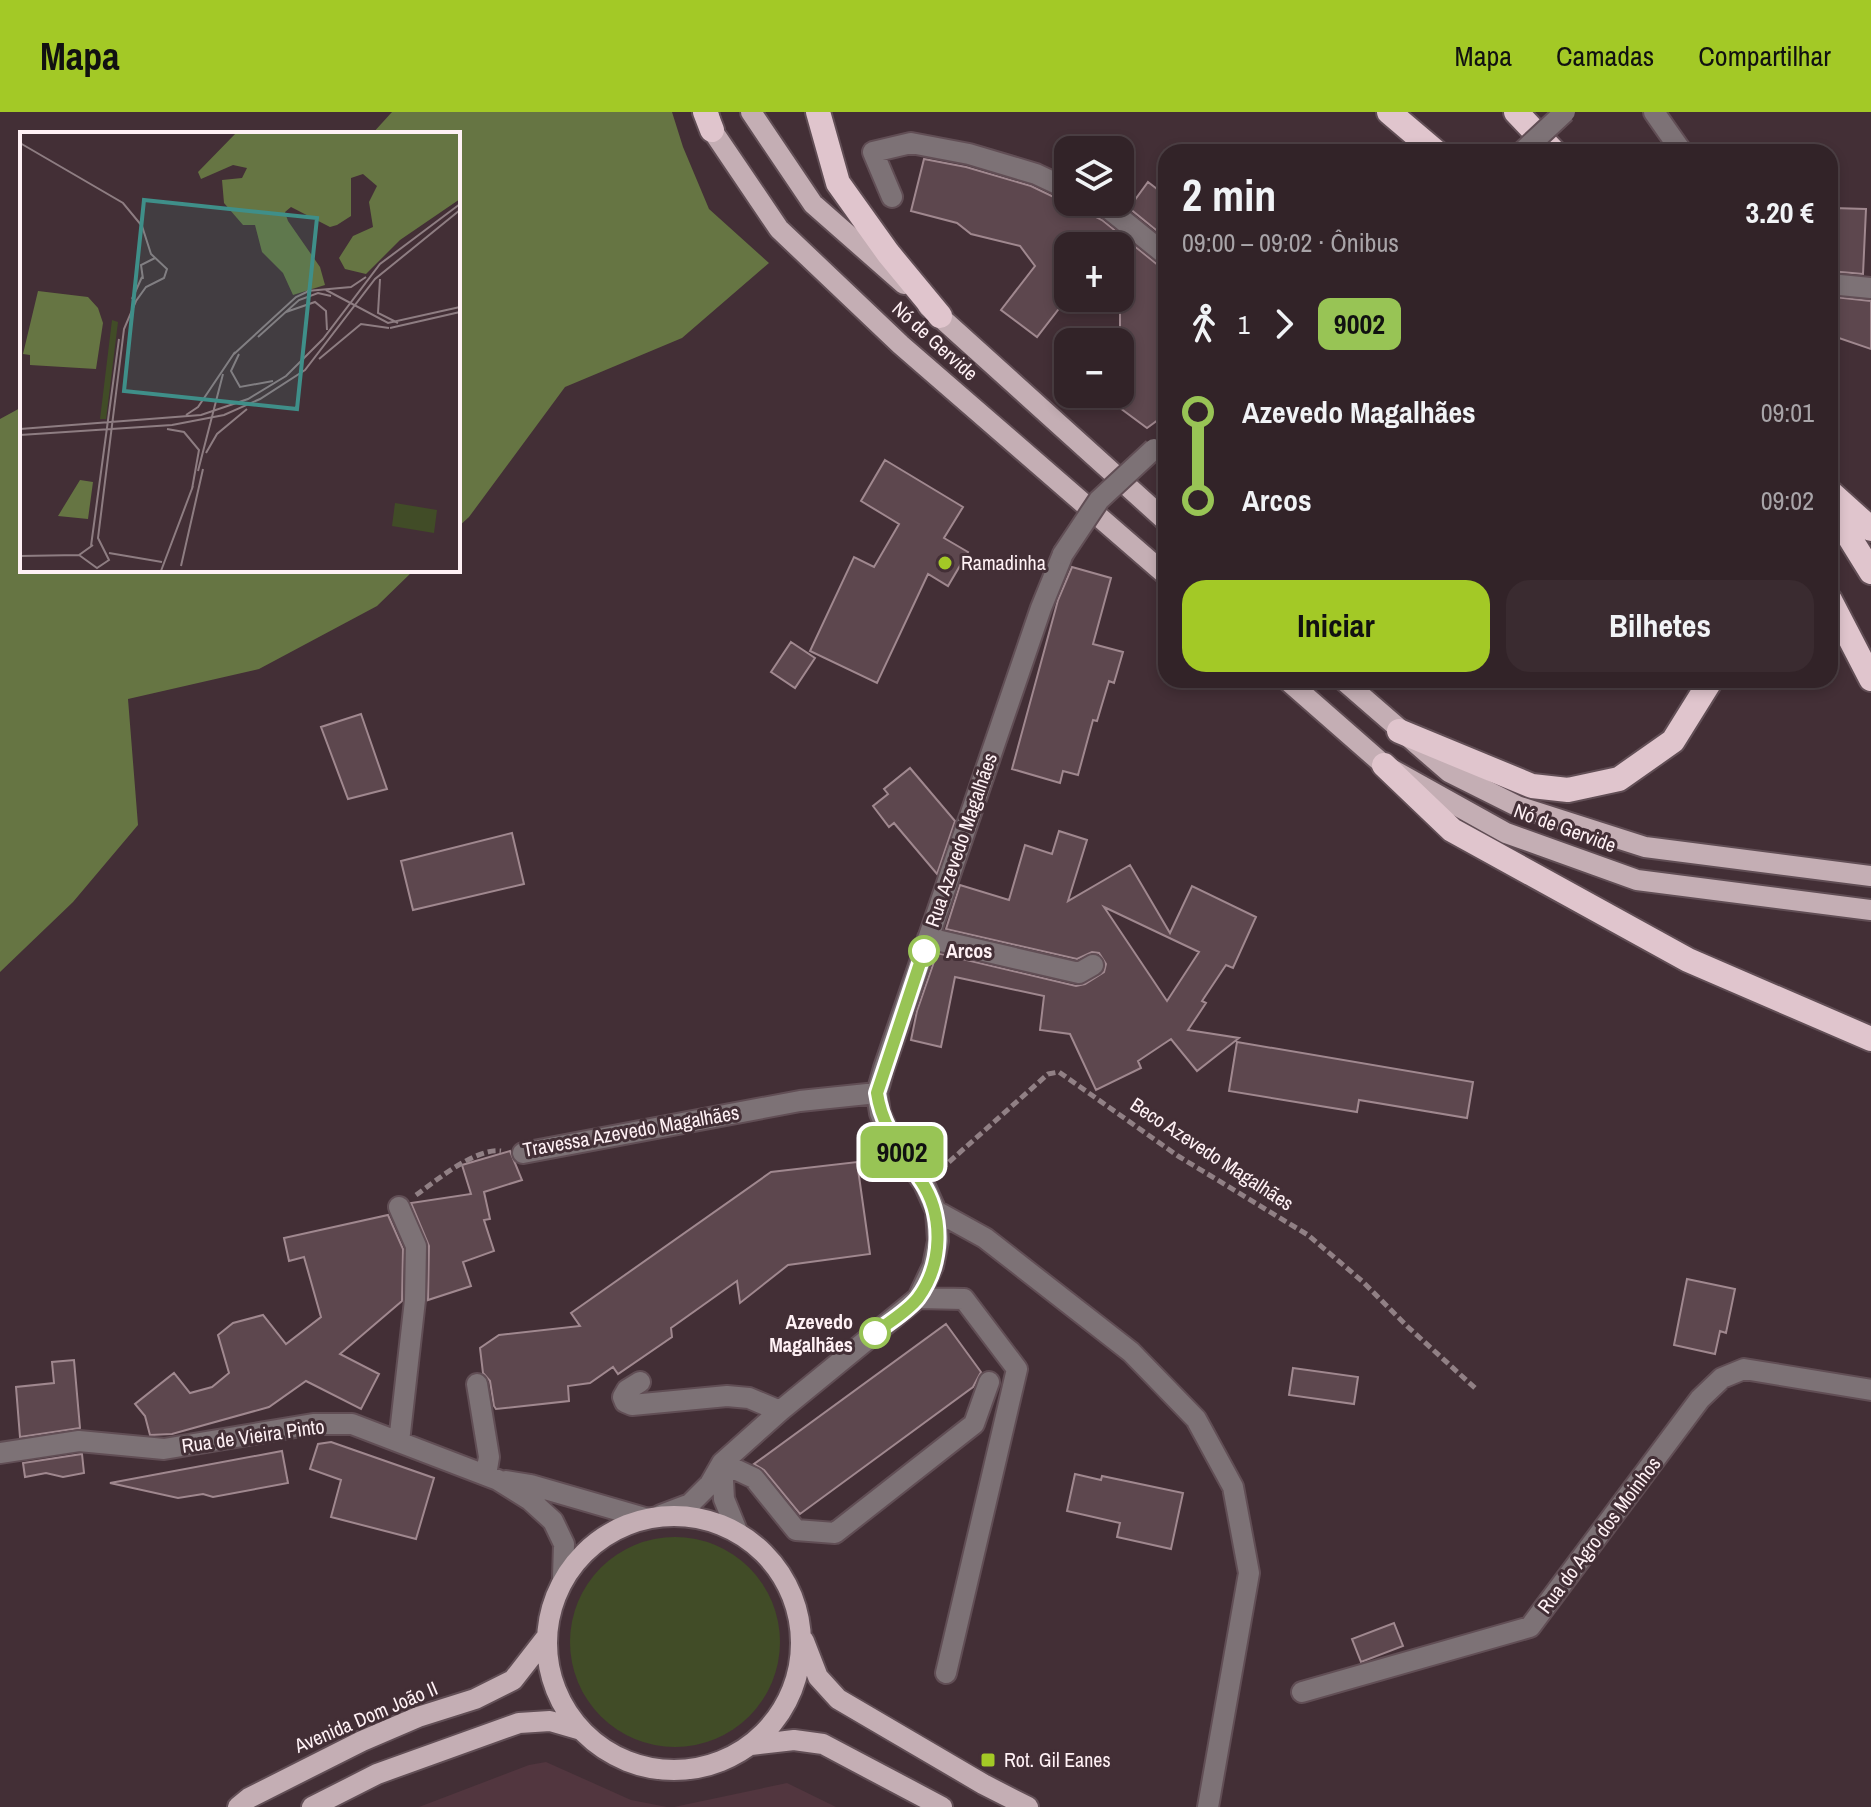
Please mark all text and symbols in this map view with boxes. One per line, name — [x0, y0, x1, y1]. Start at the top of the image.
text: Mapa — [40, 31, 120, 82]
text: Mapa — [1455, 37, 1512, 75]
text: Camadas — [1556, 37, 1654, 75]
text: Compartilhar — [1698, 37, 1831, 75]
inset map — [20, 132, 460, 572]
map controls — [1054, 136, 1134, 408]
button: layers — [1054, 136, 1134, 216]
text: 2 min — [1182, 165, 1276, 225]
text: 3.20 € — [1746, 192, 1814, 232]
text: 09:00 – 09:02 · Ônibus — [1182, 225, 1399, 260]
button: + — [1054, 232, 1134, 312]
street label: Nó de Gervide — [887, 295, 984, 386]
icon: walk — [1182, 302, 1226, 346]
icon: forward — [1262, 302, 1306, 346]
text: 9002 — [1334, 305, 1385, 343]
text: 1 — [1238, 307, 1250, 342]
button: − — [1054, 328, 1134, 408]
text: Azevedo Magalhães — [1242, 392, 1476, 432]
text: 09:01 — [1761, 395, 1814, 430]
text: Arcos — [1242, 480, 1312, 520]
text: 09:02 — [1761, 483, 1814, 518]
place label: Ramadinha — [961, 549, 1046, 576]
marker: Ramadinha — [936, 554, 954, 572]
button: Iniciar — [1182, 580, 1490, 672]
button: Bilhetes — [1506, 580, 1814, 672]
street label: Rua Azevedo Magalhães — [918, 749, 1003, 930]
street label: Nó de Gervide — [1510, 797, 1620, 858]
marker: Arcos — [909, 936, 939, 966]
place label: Arcos — [946, 937, 992, 964]
street label: Beco Azevedo Magalhães — [1125, 1091, 1299, 1217]
street label: Travessa Azevedo Magalhães — [521, 1098, 741, 1163]
line badge: 9002 — [846, 1126, 958, 1178]
text: 9002 — [876, 1133, 928, 1171]
place label: Azevedo Magalhães — [769, 1308, 853, 1358]
marker: Azevedo Magalhães — [860, 1318, 890, 1348]
street label: Rua de Vieira Pinto — [180, 1412, 326, 1459]
street label: Rua do Agro dos Moinhos — [1531, 1451, 1666, 1619]
street label: Avenida Dom João II — [289, 1674, 441, 1759]
place label: Rot. Gil Eanes — [1004, 1746, 1111, 1773]
marker: Rot. Gil Eanes — [979, 1751, 997, 1769]

